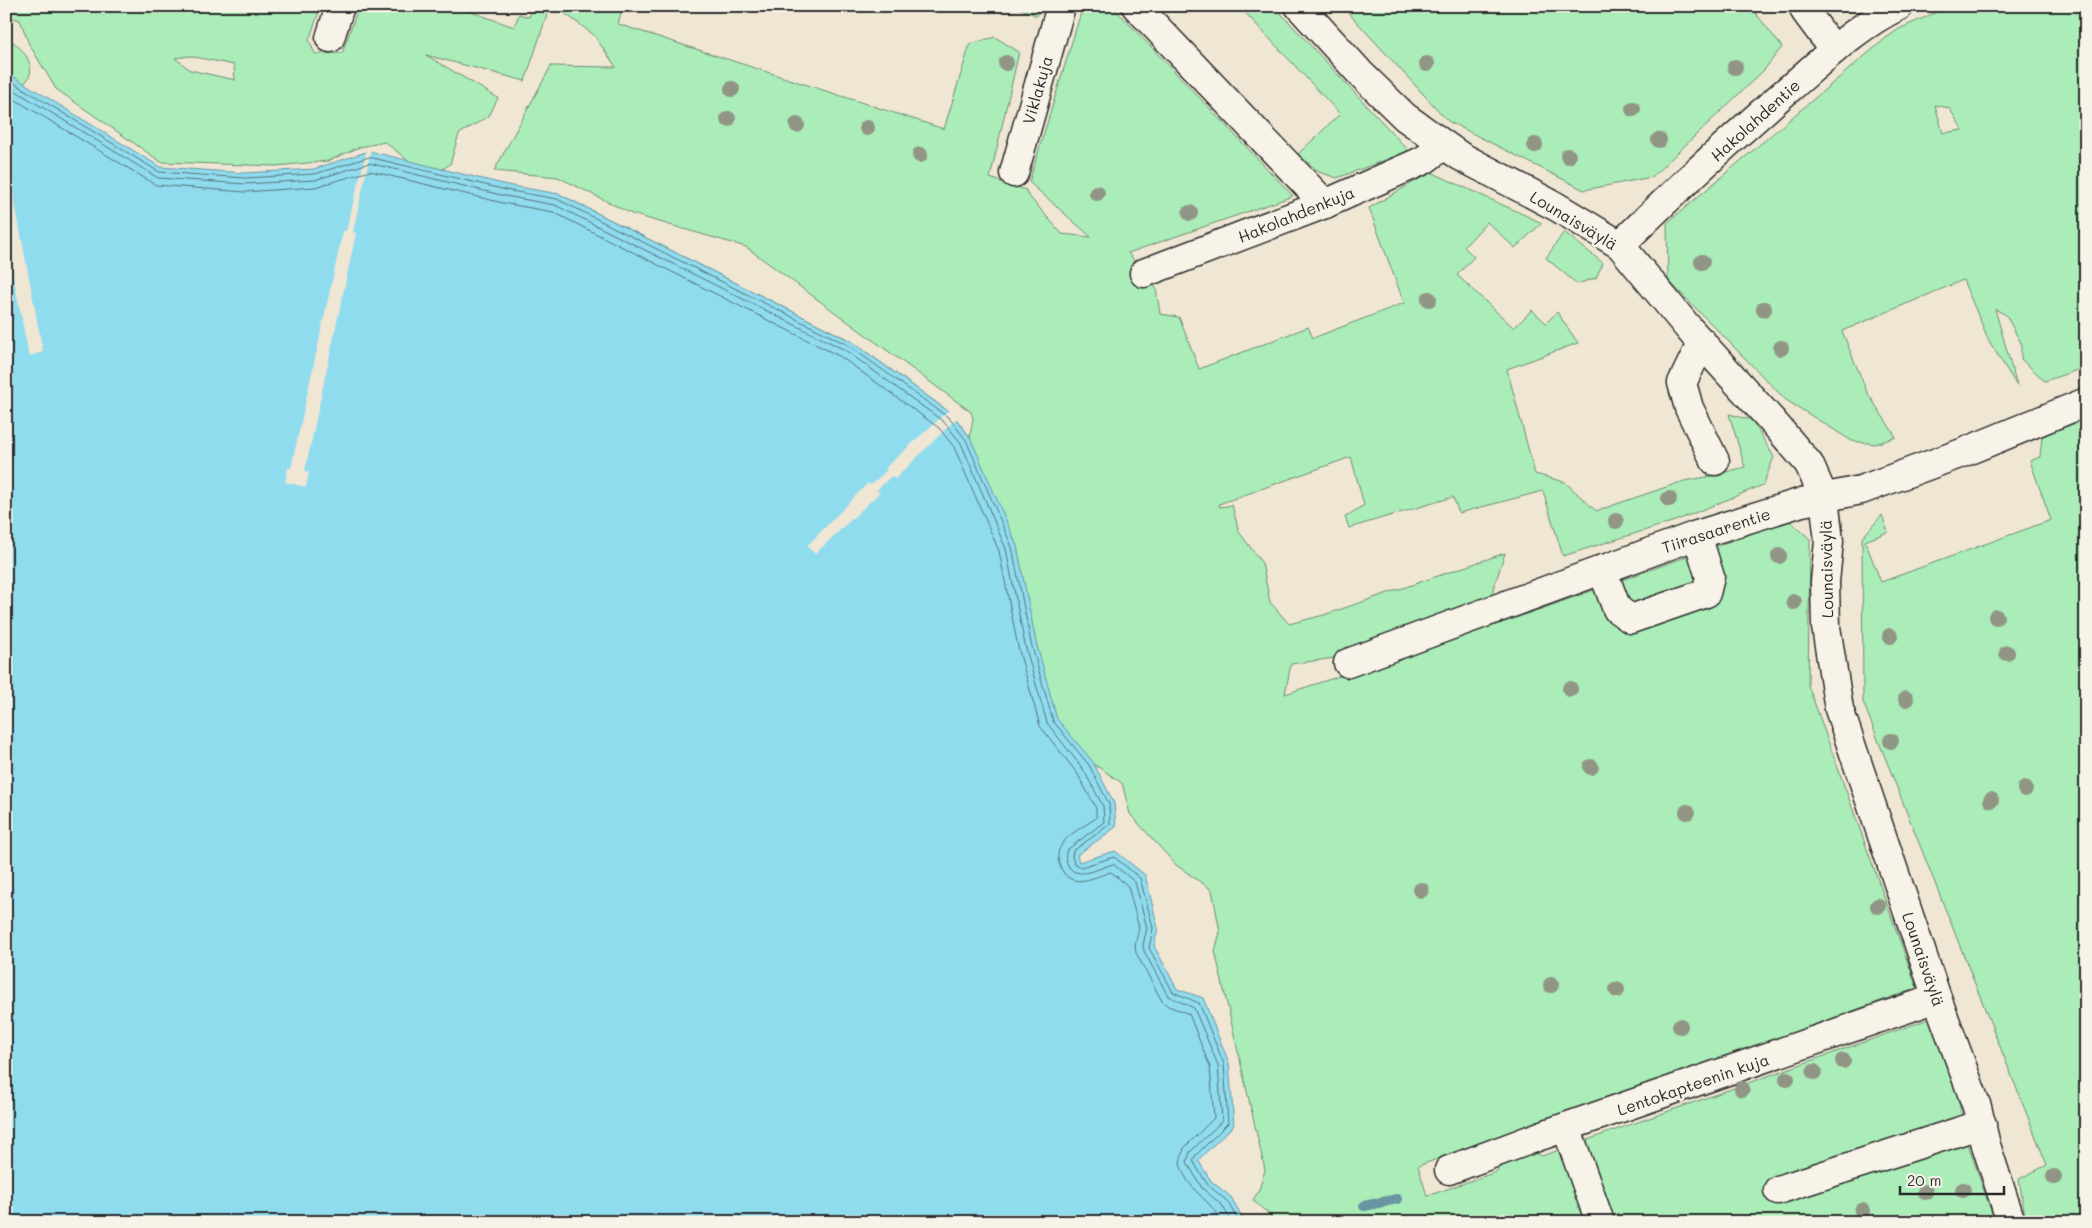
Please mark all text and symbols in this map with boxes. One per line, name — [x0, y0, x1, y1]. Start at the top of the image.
street label: Viklakuja — [1017, 53, 1057, 127]
street label: Hakolahdentie — [1706, 74, 1804, 166]
street label: Hakolahdenkuja — [1235, 181, 1357, 247]
street label: Lounaisväylä — [1526, 186, 1622, 254]
street label: Tiirasaarentie — [1659, 503, 1773, 557]
street label: Lounaisväylä — [1815, 520, 1837, 618]
street label: Lounaisväylä — [1898, 909, 1950, 1009]
street label: Lentokapteenin kuja — [1614, 1048, 1772, 1120]
scale bar — [1900, 1163, 2003, 1195]
text: 20 m — [1907, 1170, 1941, 1190]

